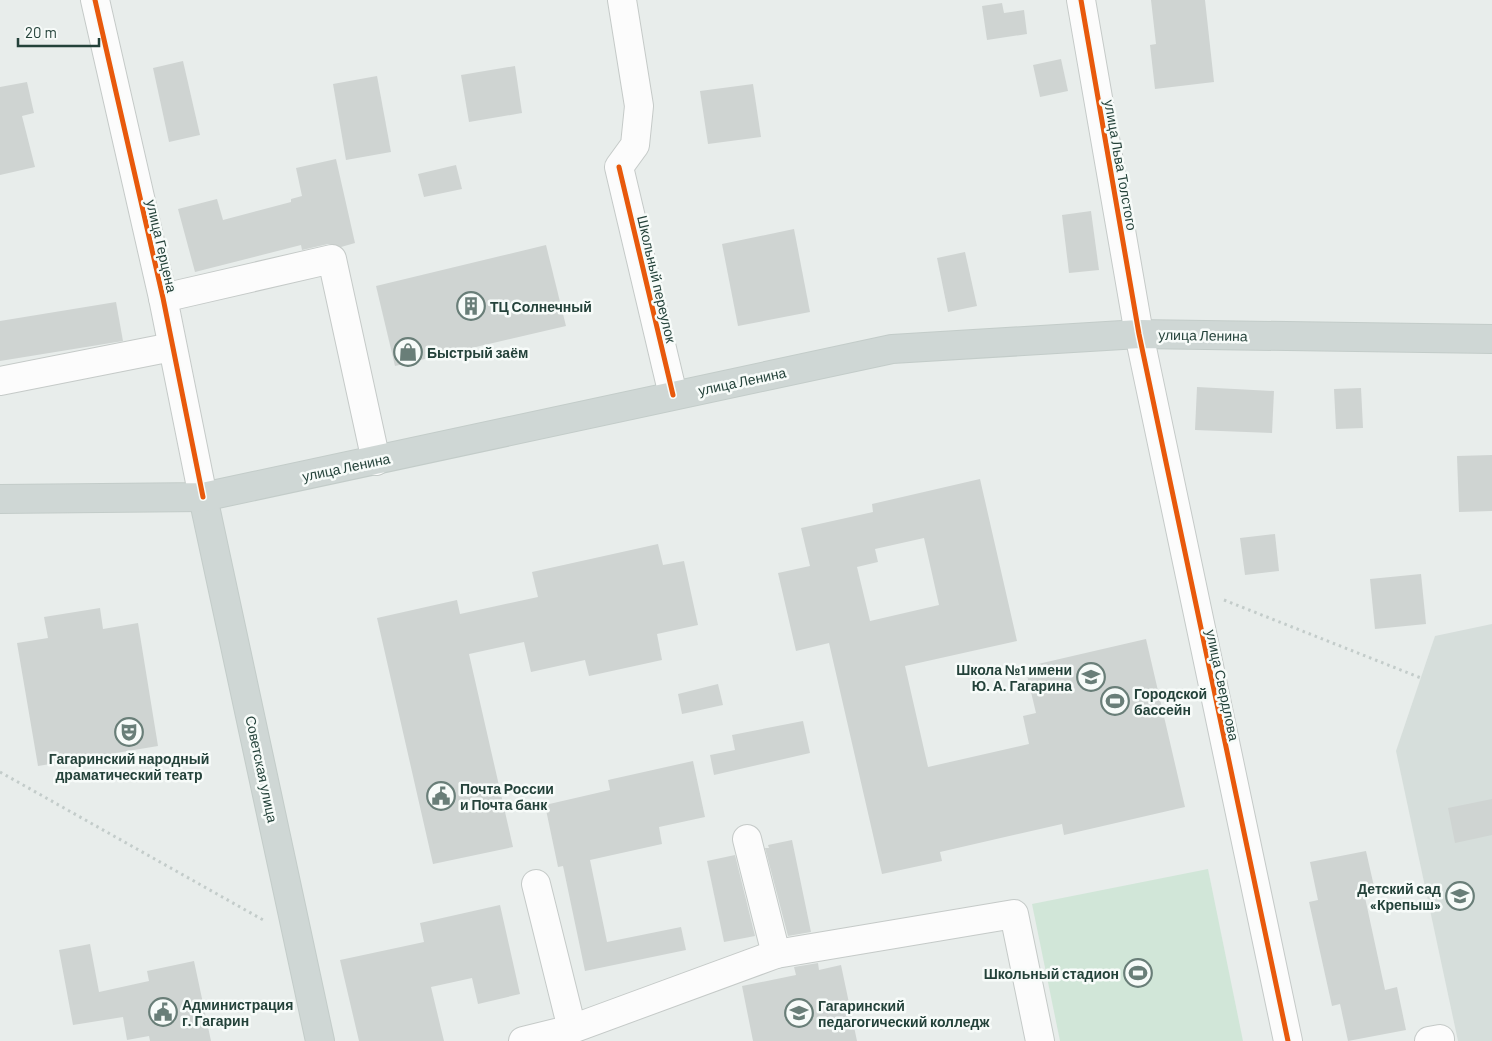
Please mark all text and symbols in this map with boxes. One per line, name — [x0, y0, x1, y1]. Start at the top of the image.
scale bar — [18, 15, 99, 47]
text: 20 m — [25, 23, 57, 41]
street label: улица Льва Толстого — [1101, 98, 1141, 232]
street label: улица Герцена — [143, 198, 181, 294]
street label: Школьный переулок — [634, 214, 680, 345]
building icon: ТЦ Солнечный — [456, 291, 486, 321]
place label: ТЦ Солнечный — [490, 298, 592, 315]
street label: улица Ленина — [1158, 326, 1248, 344]
shop icon: Быстрый заём — [393, 337, 423, 367]
place label: Быстрый заём — [427, 344, 528, 361]
street label: улица Ленина — [697, 363, 788, 399]
street label: улица Ленина — [301, 449, 392, 485]
street label: улица Свердлова — [1203, 628, 1243, 742]
place label: Школа №1 имени Ю. А. Гагарина — [956, 661, 1072, 694]
school or university icon: Школа №1 имени Ю. А. Гагарина — [1076, 662, 1106, 692]
place label: Городской бассейн — [1134, 685, 1207, 718]
sports icon: Городской бассейн — [1100, 686, 1130, 716]
street label: Советская улица — [242, 714, 282, 824]
theatre icon: Гагаринский народный драматический театр — [114, 717, 144, 747]
place label: Гагаринский народный драматический театр — [49, 750, 209, 783]
place label: Почта России и Почта банк — [460, 780, 554, 813]
public building icon: Почта России и Почта банк — [426, 781, 456, 811]
place label: Детский сад «Крепыш» — [1357, 880, 1441, 913]
school or university icon: Детский сад «Крепыш» — [1445, 881, 1475, 911]
sports icon: Школьный стадион — [1123, 958, 1153, 988]
place label: Школьный стадион — [984, 965, 1119, 982]
place label: Администрация г. Гагарин — [182, 996, 293, 1029]
public building icon: Администрация г. Гагарин — [148, 997, 178, 1027]
place label: Гагаринский педагогический колледж — [818, 997, 990, 1030]
school or university icon: Гагаринский педагогический колледж — [784, 998, 814, 1028]

